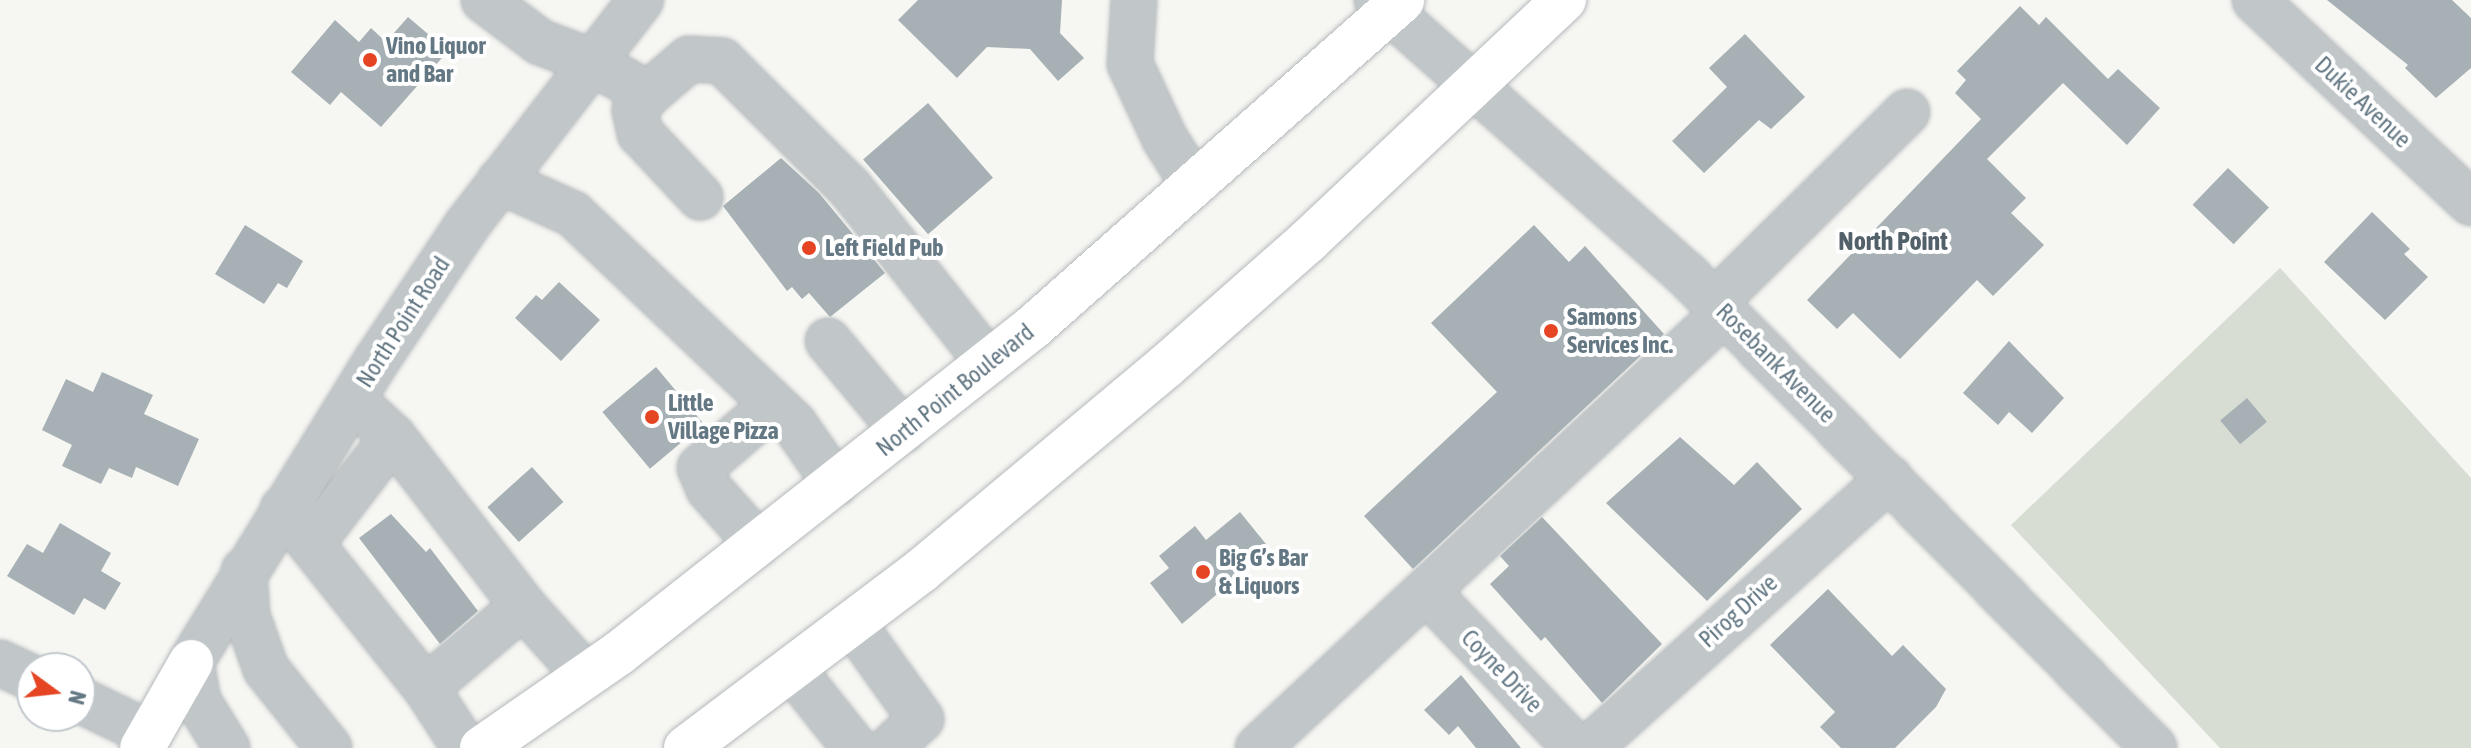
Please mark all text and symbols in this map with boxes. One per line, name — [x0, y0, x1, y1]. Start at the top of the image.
place label: Vino Liquor and Bar — [386, 32, 486, 88]
street label: Dukie Avenue — [2309, 50, 2417, 154]
marker: Vino Liquor and Bar — [361, 51, 379, 69]
district label: North Point — [1838, 226, 1948, 258]
place label: Left Field Pub — [825, 234, 944, 262]
marker: Left Field Pub — [800, 239, 818, 257]
street label: North Point Road — [350, 251, 456, 393]
street label: Rosebank Avenue — [1710, 297, 1842, 429]
place label: Samons Services Inc. — [1567, 303, 1673, 359]
street label: North Point Boulevard — [870, 318, 1040, 462]
marker: Samons Services Inc. — [1542, 322, 1560, 340]
place label: Little Village Pizza — [668, 389, 779, 445]
marker: Little Village Pizza — [643, 408, 661, 426]
place label: Big G’s Bar & Liquors — [1219, 544, 1308, 600]
marker: Big G’s Bar & Liquors — [1194, 563, 1212, 581]
street label: Pirog Drive — [1693, 568, 1783, 654]
street label: Coyne Drive — [1455, 624, 1549, 718]
north arrow — [16, 652, 96, 732]
text: N — [63, 688, 91, 707]

